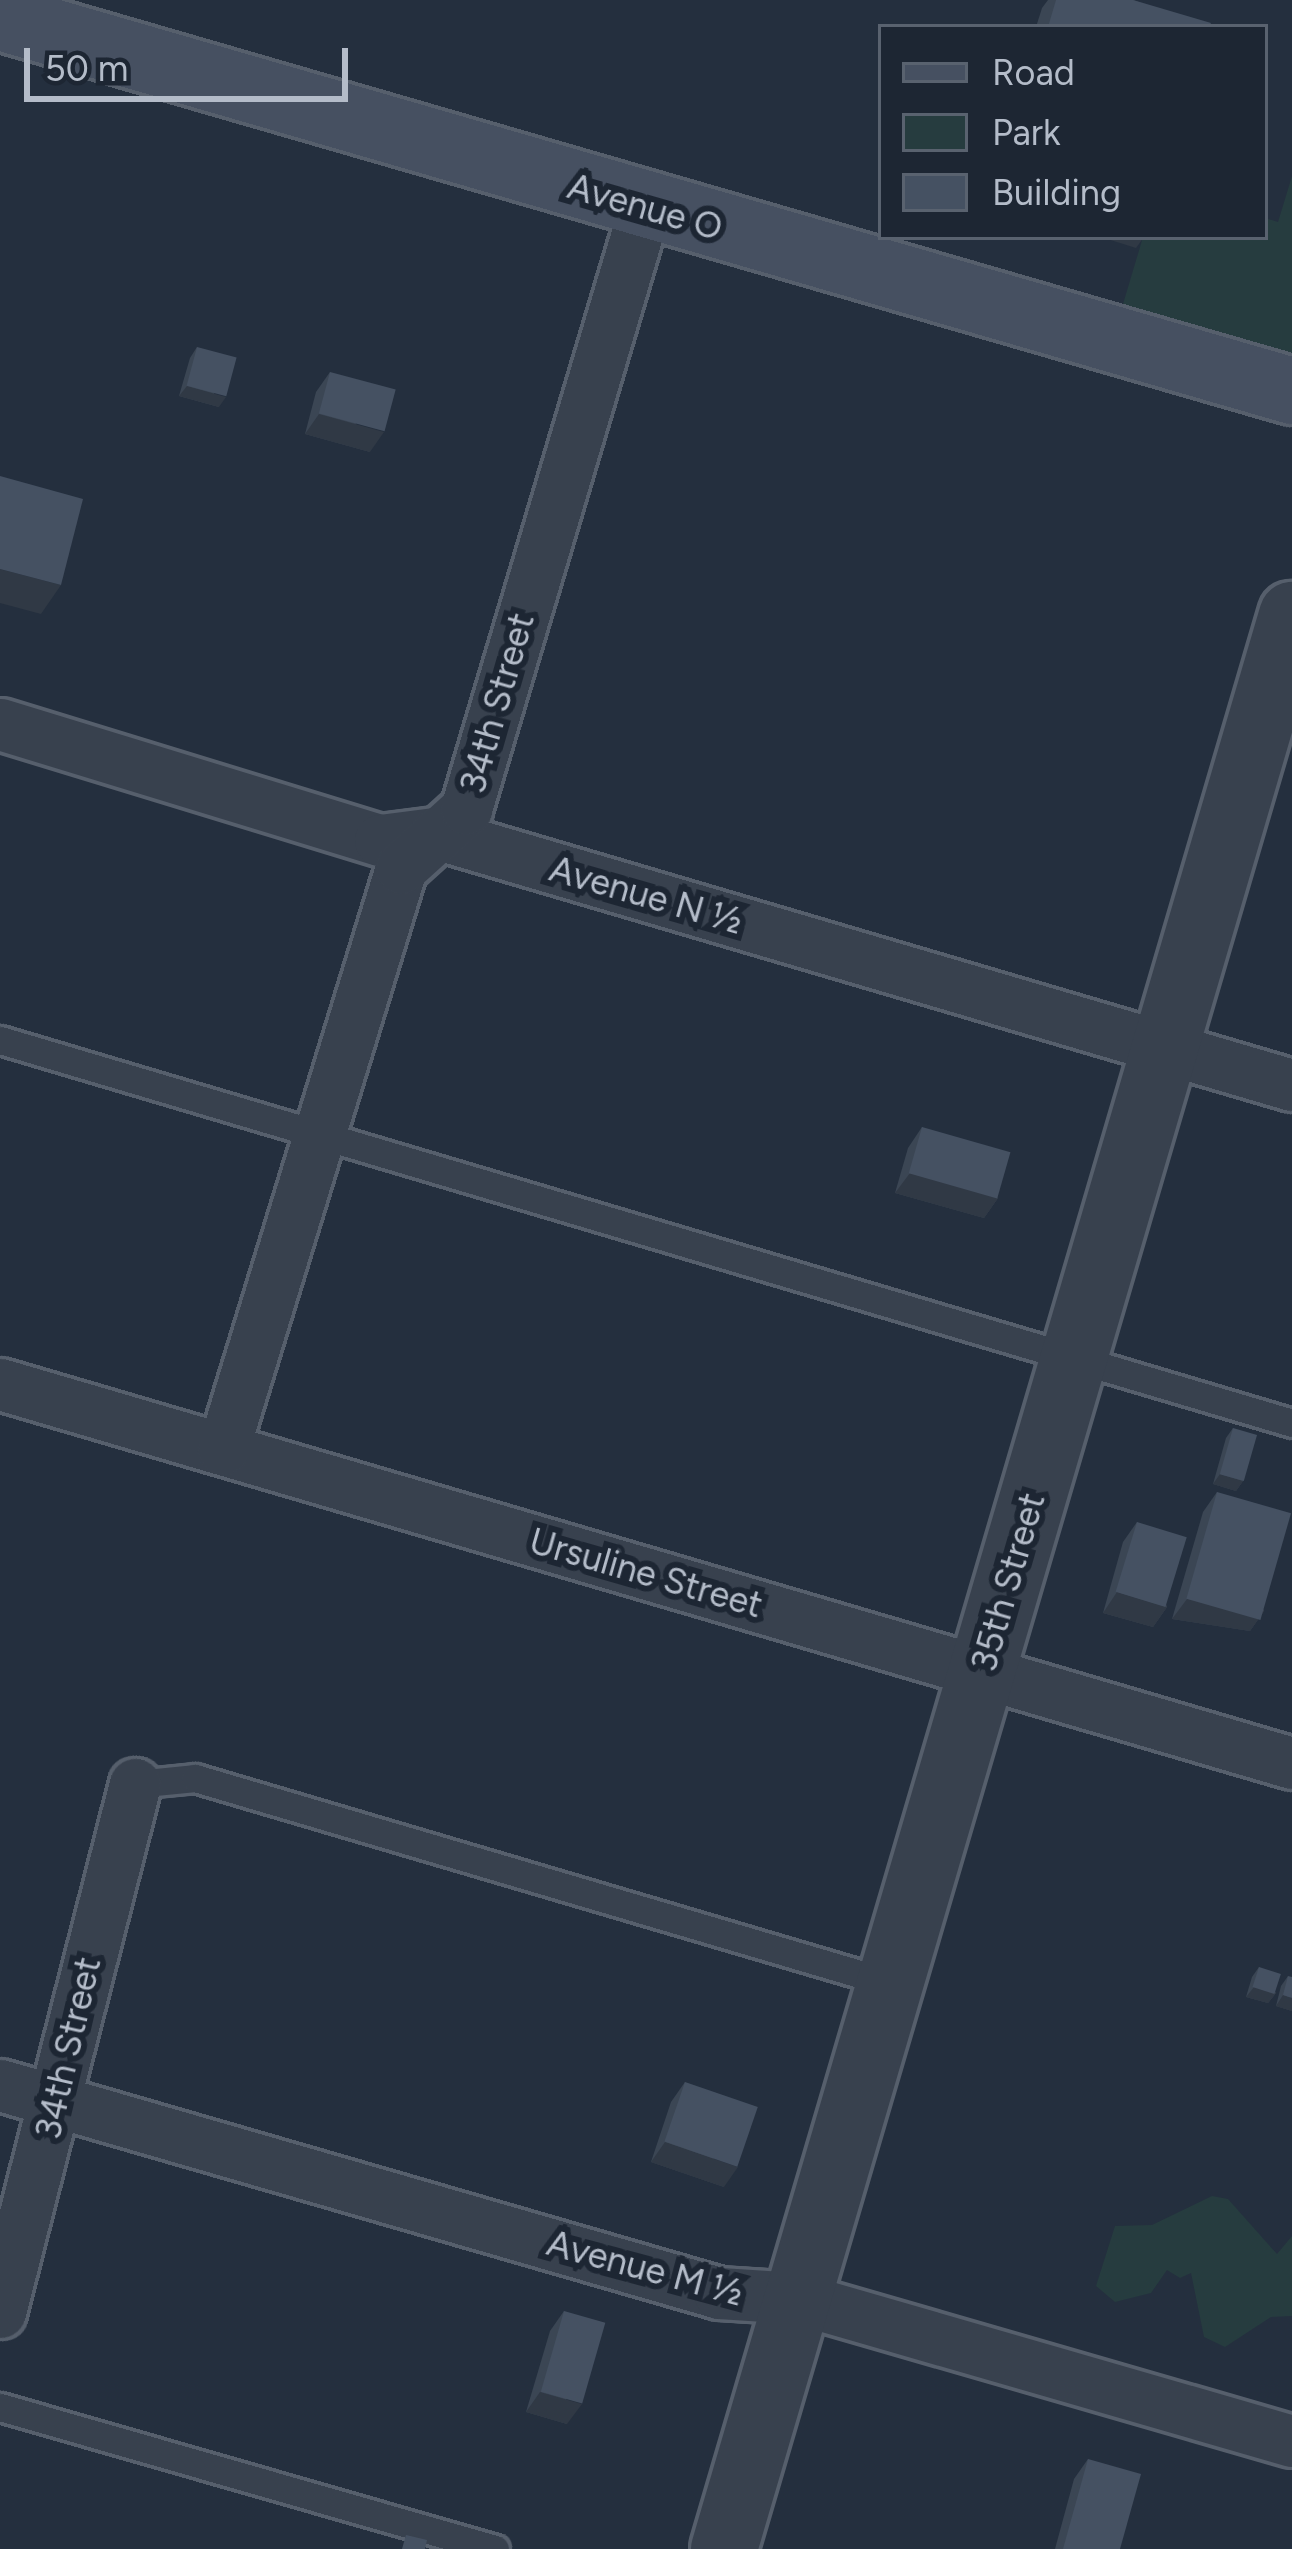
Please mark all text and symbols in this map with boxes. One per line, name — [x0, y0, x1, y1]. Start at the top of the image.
scale bar — [30, 24, 354, 98]
legend — [878, 24, 1268, 240]
text: 50 m — [45, 47, 128, 90]
text: Road — [992, 51, 1075, 94]
text: Park — [992, 111, 1060, 154]
street label: Avenue O — [563, 164, 727, 250]
text: Building — [992, 171, 1121, 214]
street label: 34th Street — [451, 608, 543, 798]
street label: Avenue N ½ — [545, 847, 747, 943]
street label: 35th Street — [962, 1488, 1054, 1676]
street label: Ursuline Street — [525, 1519, 767, 1627]
street label: 34th Street — [26, 1953, 110, 2143]
street label: Avenue M ½ — [542, 2221, 748, 2315]

